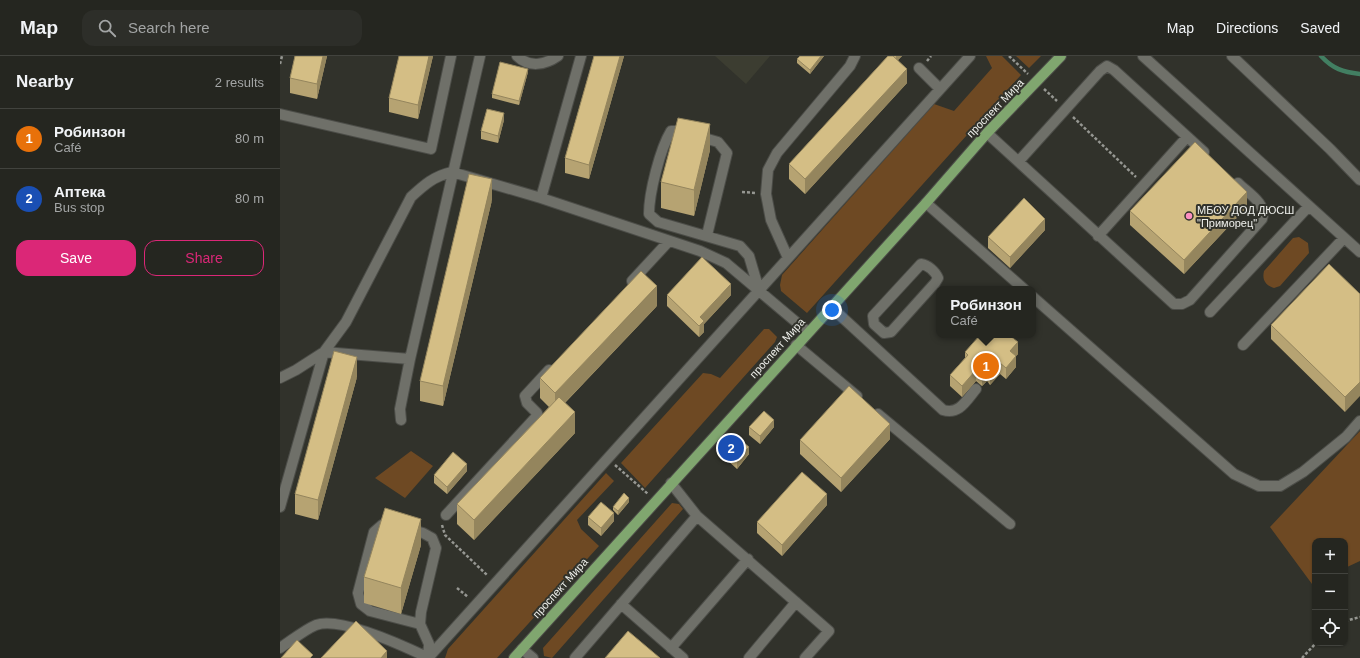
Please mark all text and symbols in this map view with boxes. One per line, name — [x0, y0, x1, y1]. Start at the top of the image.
search box — [82, 10, 362, 46]
text: Map — [20, 17, 58, 38]
icon: search — [96, 17, 118, 39]
text: Search here — [128, 19, 210, 36]
text: Map — [1167, 20, 1194, 36]
text: Directions — [1216, 20, 1278, 36]
text: Saved — [1300, 20, 1340, 36]
text: Nearby — [16, 72, 74, 91]
text: 2 results — [215, 75, 264, 90]
street label: проспект Мира — [964, 76, 1026, 140]
text: Робинзон — [54, 123, 126, 140]
text: 1 — [25, 131, 33, 146]
text: 80 m — [235, 131, 264, 146]
text: Café — [54, 140, 81, 155]
text: Аптека — [54, 183, 105, 200]
text: 2 — [25, 191, 33, 206]
text: 80 m — [235, 191, 264, 206]
text: Bus stop — [54, 200, 105, 215]
place label: МБОУ ДОД ДЮСШ "Приморец" — [1197, 204, 1294, 229]
marker: МБОУ ДОД ДЮСШ "Приморец" — [1184, 211, 1194, 221]
button: Save — [16, 240, 136, 276]
button: Share — [144, 240, 264, 276]
popup — [936, 286, 1036, 338]
text: Робинзон — [950, 296, 1022, 313]
your location — [822, 300, 842, 320]
text: Café — [950, 313, 978, 328]
street label: проспект Мира — [747, 315, 808, 380]
pin: 1 — [973, 351, 999, 381]
pin: 2 — [718, 433, 744, 463]
map controls — [1312, 538, 1348, 646]
button: + — [1312, 538, 1348, 574]
street label: проспект Мира — [530, 555, 591, 620]
button: − — [1312, 574, 1348, 610]
button: locate — [1312, 610, 1348, 646]

